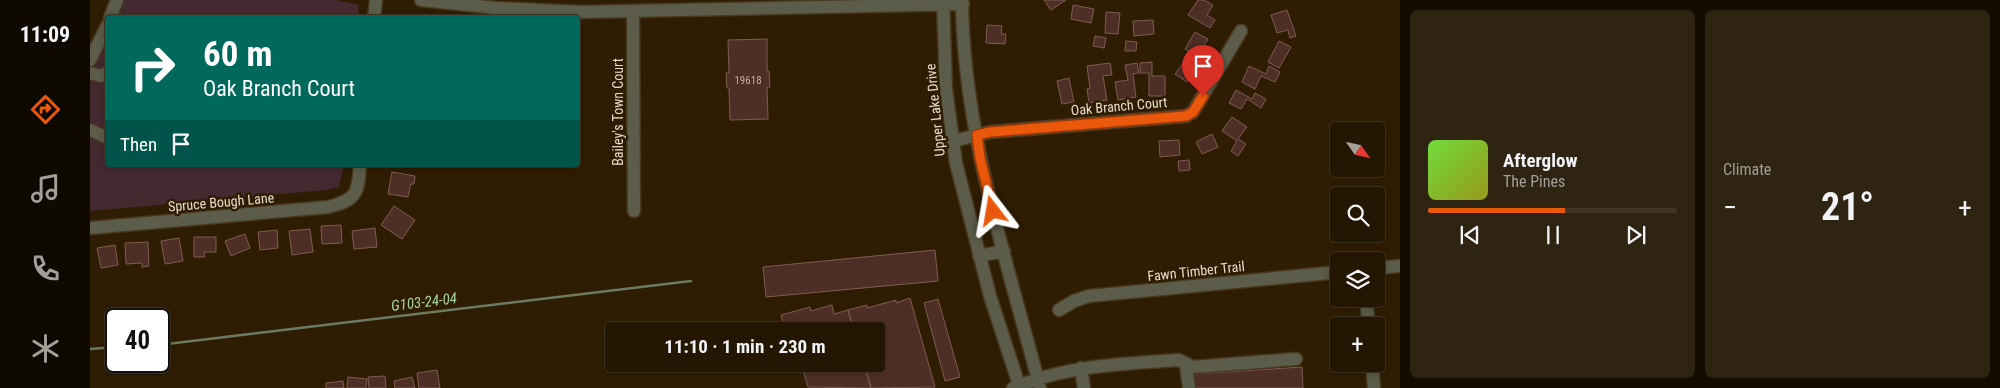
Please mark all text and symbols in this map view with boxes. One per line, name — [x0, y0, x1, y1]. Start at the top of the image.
text: 11:09 — [20, 22, 70, 47]
text: 60 m — [203, 34, 272, 75]
icon: right — [120, 35, 185, 100]
pin — [1182, 45, 1224, 96]
icon: arrive — [1189, 52, 1217, 80]
street label: Bailey's Town Court — [610, 58, 626, 166]
street label: Upper Lake Drive — [922, 63, 948, 157]
house number: 19618 — [734, 74, 762, 87]
text: Oak Branch Court — [203, 76, 355, 101]
icon: directions — [28, 92, 63, 127]
street label: Oak Branch Court — [1070, 94, 1168, 118]
north arrow — [1330, 122, 1385, 178]
map controls — [1330, 122, 1385, 372]
icon: arrive — [167, 130, 195, 158]
text: Then — [120, 133, 157, 156]
text: Afterglow — [1503, 149, 1577, 172]
text: Climate — [1723, 160, 1771, 179]
icon: music — [28, 171, 63, 206]
text: The Pines — [1503, 172, 1565, 191]
position arrow — [966, 184, 1018, 236]
text: 21° — [1821, 185, 1874, 229]
button: search — [1330, 187, 1385, 242]
street label: Spruce Bough Lane — [167, 189, 275, 215]
text: − — [1723, 191, 1737, 224]
text: + — [1958, 191, 1972, 224]
icon: previous — [1456, 221, 1484, 249]
icon: pause — [1539, 221, 1567, 249]
icon: next — [1622, 221, 1650, 249]
icon: phone — [28, 251, 63, 286]
button: layers — [1330, 252, 1385, 307]
street label: Fawn Timber Trail — [1147, 258, 1245, 284]
water label: G103-24-04 — [390, 289, 458, 315]
speed limit sign: 40 — [105, 308, 170, 373]
button: + — [1330, 317, 1385, 372]
icon: climate — [28, 331, 63, 366]
text: 11:10 · 1 min · 230 m — [664, 335, 826, 358]

